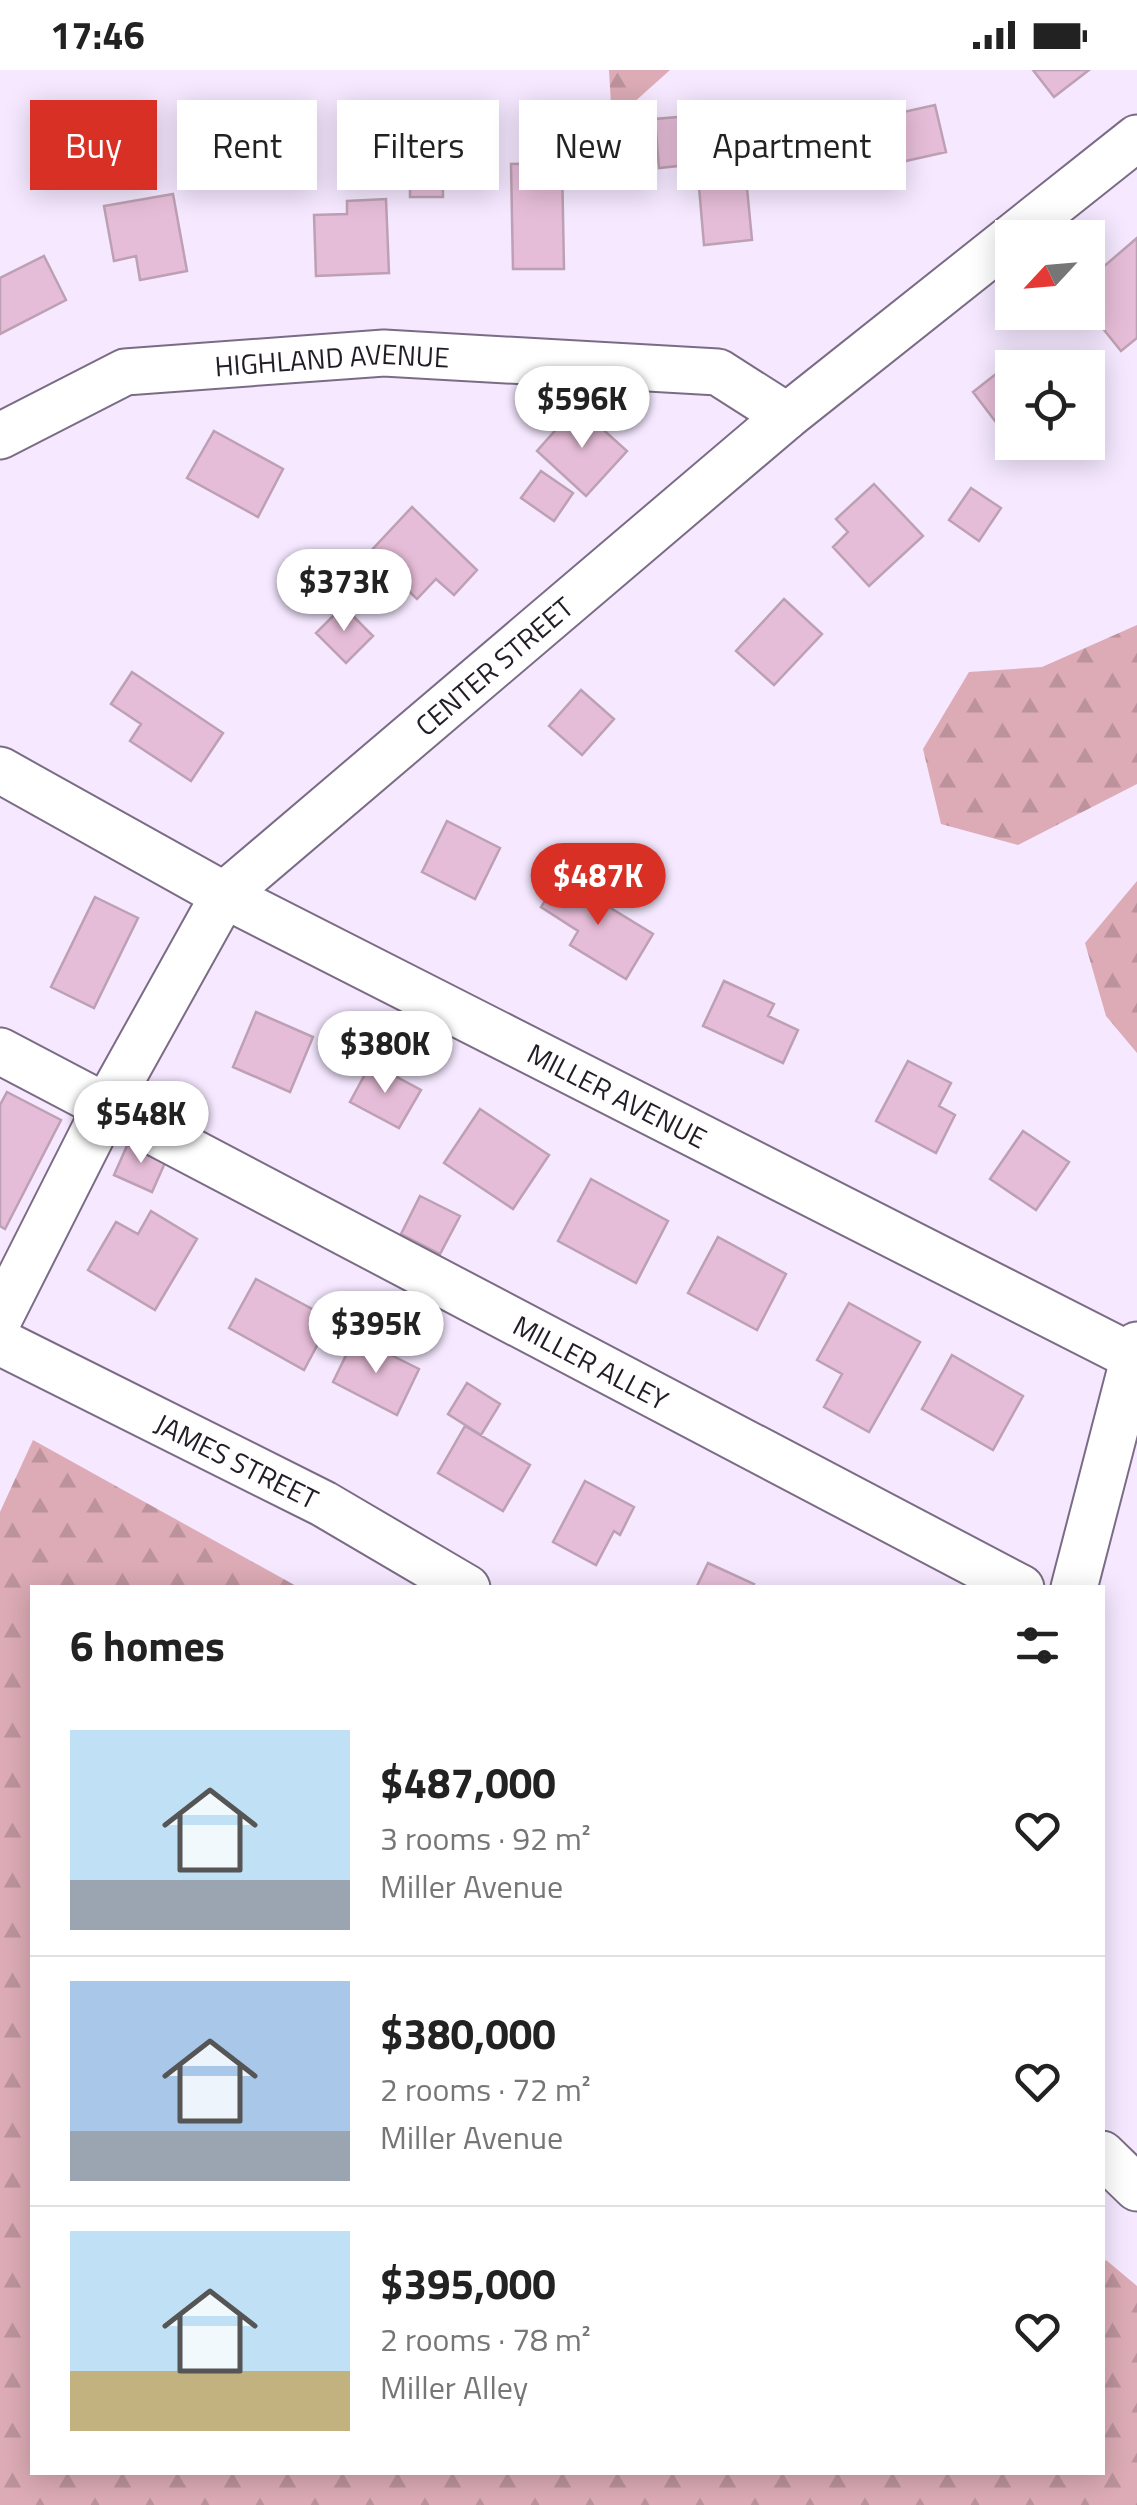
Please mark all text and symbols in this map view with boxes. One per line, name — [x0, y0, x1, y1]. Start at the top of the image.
text: 17:46 — [50, 6, 145, 64]
chip: Buy — [30, 100, 157, 190]
chip: Rent — [177, 100, 317, 190]
chip: Filters — [337, 100, 499, 190]
chip: New — [519, 100, 657, 190]
chip: Apartment — [677, 100, 906, 190]
north arrow — [995, 220, 1105, 330]
map controls — [995, 220, 1105, 460]
street label: HIGHLAND AVENUE — [213, 331, 451, 387]
button: locate — [995, 350, 1105, 460]
pin: $596K — [512, 366, 652, 451]
text: $596K — [537, 374, 627, 422]
pin: $373K — [274, 549, 414, 634]
text: $373K — [299, 557, 389, 605]
street label: CENTER STREET — [405, 585, 583, 745]
pin: $487K — [528, 843, 668, 928]
text: $487K — [553, 851, 643, 899]
pin: $380K — [315, 1011, 455, 1096]
text: $380K — [340, 1019, 430, 1067]
street label: MILLER AVENUE — [520, 1031, 715, 1159]
pin: $548K — [71, 1081, 211, 1166]
text: $548K — [96, 1089, 186, 1137]
pin: $395K — [306, 1291, 446, 1376]
text: $395K — [331, 1299, 421, 1347]
street label: MILLER ALLEY — [506, 1303, 677, 1421]
street label: JAMES STREET — [148, 1401, 326, 1520]
text: 6 homes — [70, 1613, 225, 1677]
icon: filters — [1010, 1618, 1065, 1673]
text: $487,000 — [380, 1750, 556, 1814]
icon: home — [150, 1770, 270, 1890]
icon: heart — [1010, 1803, 1065, 1858]
text: 3 rooms · 92 m² — [380, 1814, 591, 1862]
text: Miller Avenue — [380, 1862, 563, 1910]
text: $380,000 — [380, 2001, 556, 2065]
icon: home — [150, 2021, 270, 2141]
icon: heart — [1010, 2054, 1065, 2109]
text: 2 rooms · 72 m² — [380, 2065, 591, 2113]
text: Miller Avenue — [380, 2113, 563, 2161]
text: $395,000 — [380, 2251, 556, 2315]
icon: home — [150, 2271, 270, 2391]
icon: heart — [1010, 2304, 1065, 2359]
text: 2 rooms · 78 m² — [380, 2315, 591, 2363]
text: Miller Alley — [380, 2363, 528, 2411]

